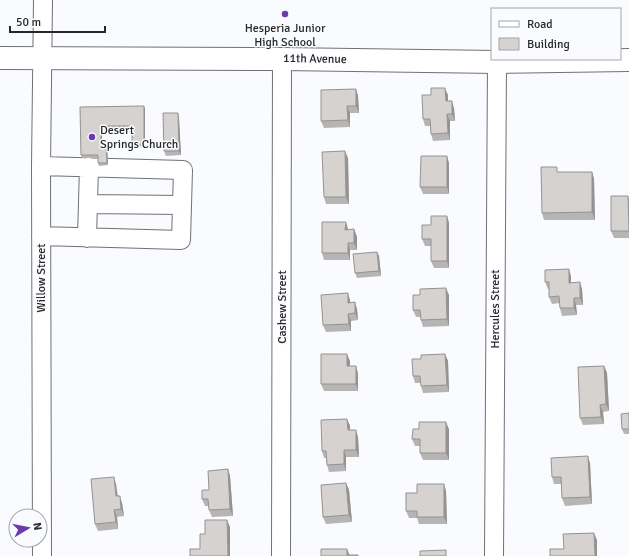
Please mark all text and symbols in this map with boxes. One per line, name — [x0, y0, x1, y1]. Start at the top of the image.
scale bar — [10, 8, 105, 34]
legend — [491, 8, 621, 60]
marker: Hesperia Junior High School — [280, 9, 290, 19]
text: 50 m — [16, 15, 41, 30]
text: Road — [527, 17, 553, 32]
place label: Hesperia Junior High School — [245, 21, 326, 50]
text: Building — [527, 37, 570, 52]
street label: 11th Avenue — [283, 51, 347, 67]
place label: Desert Springs Church — [100, 123, 178, 152]
marker: Desert Springs Church — [87, 132, 97, 142]
street label: Willow Street — [34, 244, 49, 312]
street label: Hercules Street — [488, 269, 503, 349]
street label: Cashew Street — [275, 270, 290, 344]
north arrow — [8, 508, 48, 548]
text: N — [30, 521, 44, 531]

